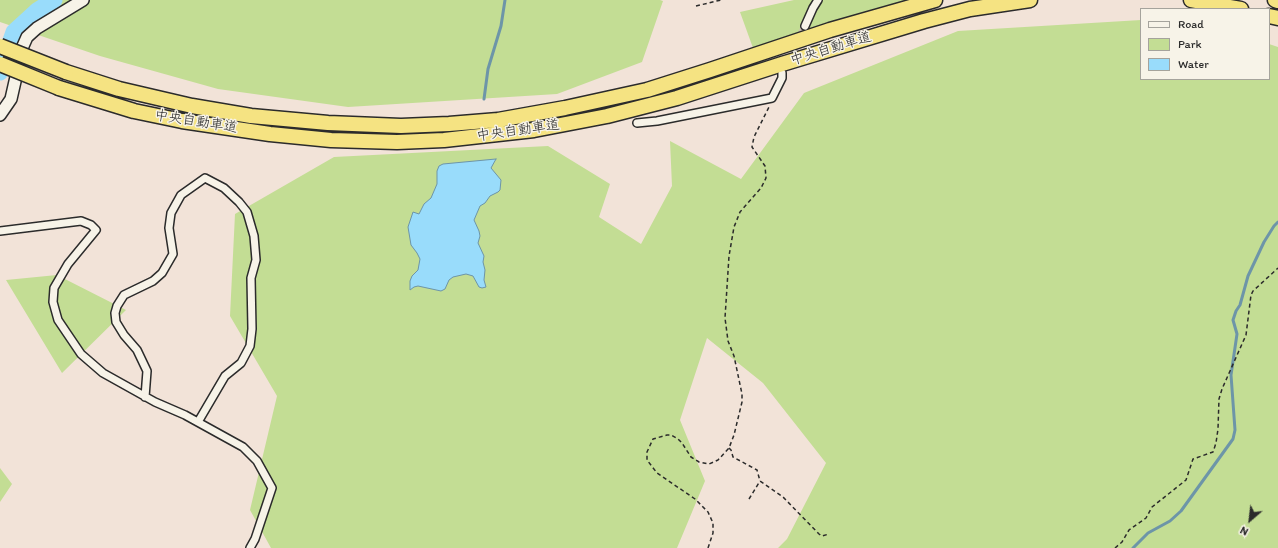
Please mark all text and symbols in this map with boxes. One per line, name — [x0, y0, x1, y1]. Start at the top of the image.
legend — [1140, 8, 1270, 80]
text: Road — [1178, 17, 1204, 31]
street label: 中央自動車道 — [788, 29, 874, 69]
text: Park — [1178, 37, 1202, 51]
text: Water — [1178, 57, 1209, 71]
street label: 中央自動車道 — [153, 107, 239, 137]
street label: 中央自動車道 — [475, 117, 561, 145]
north arrow — [1230, 500, 1270, 540]
text: N — [1238, 524, 1250, 539]

